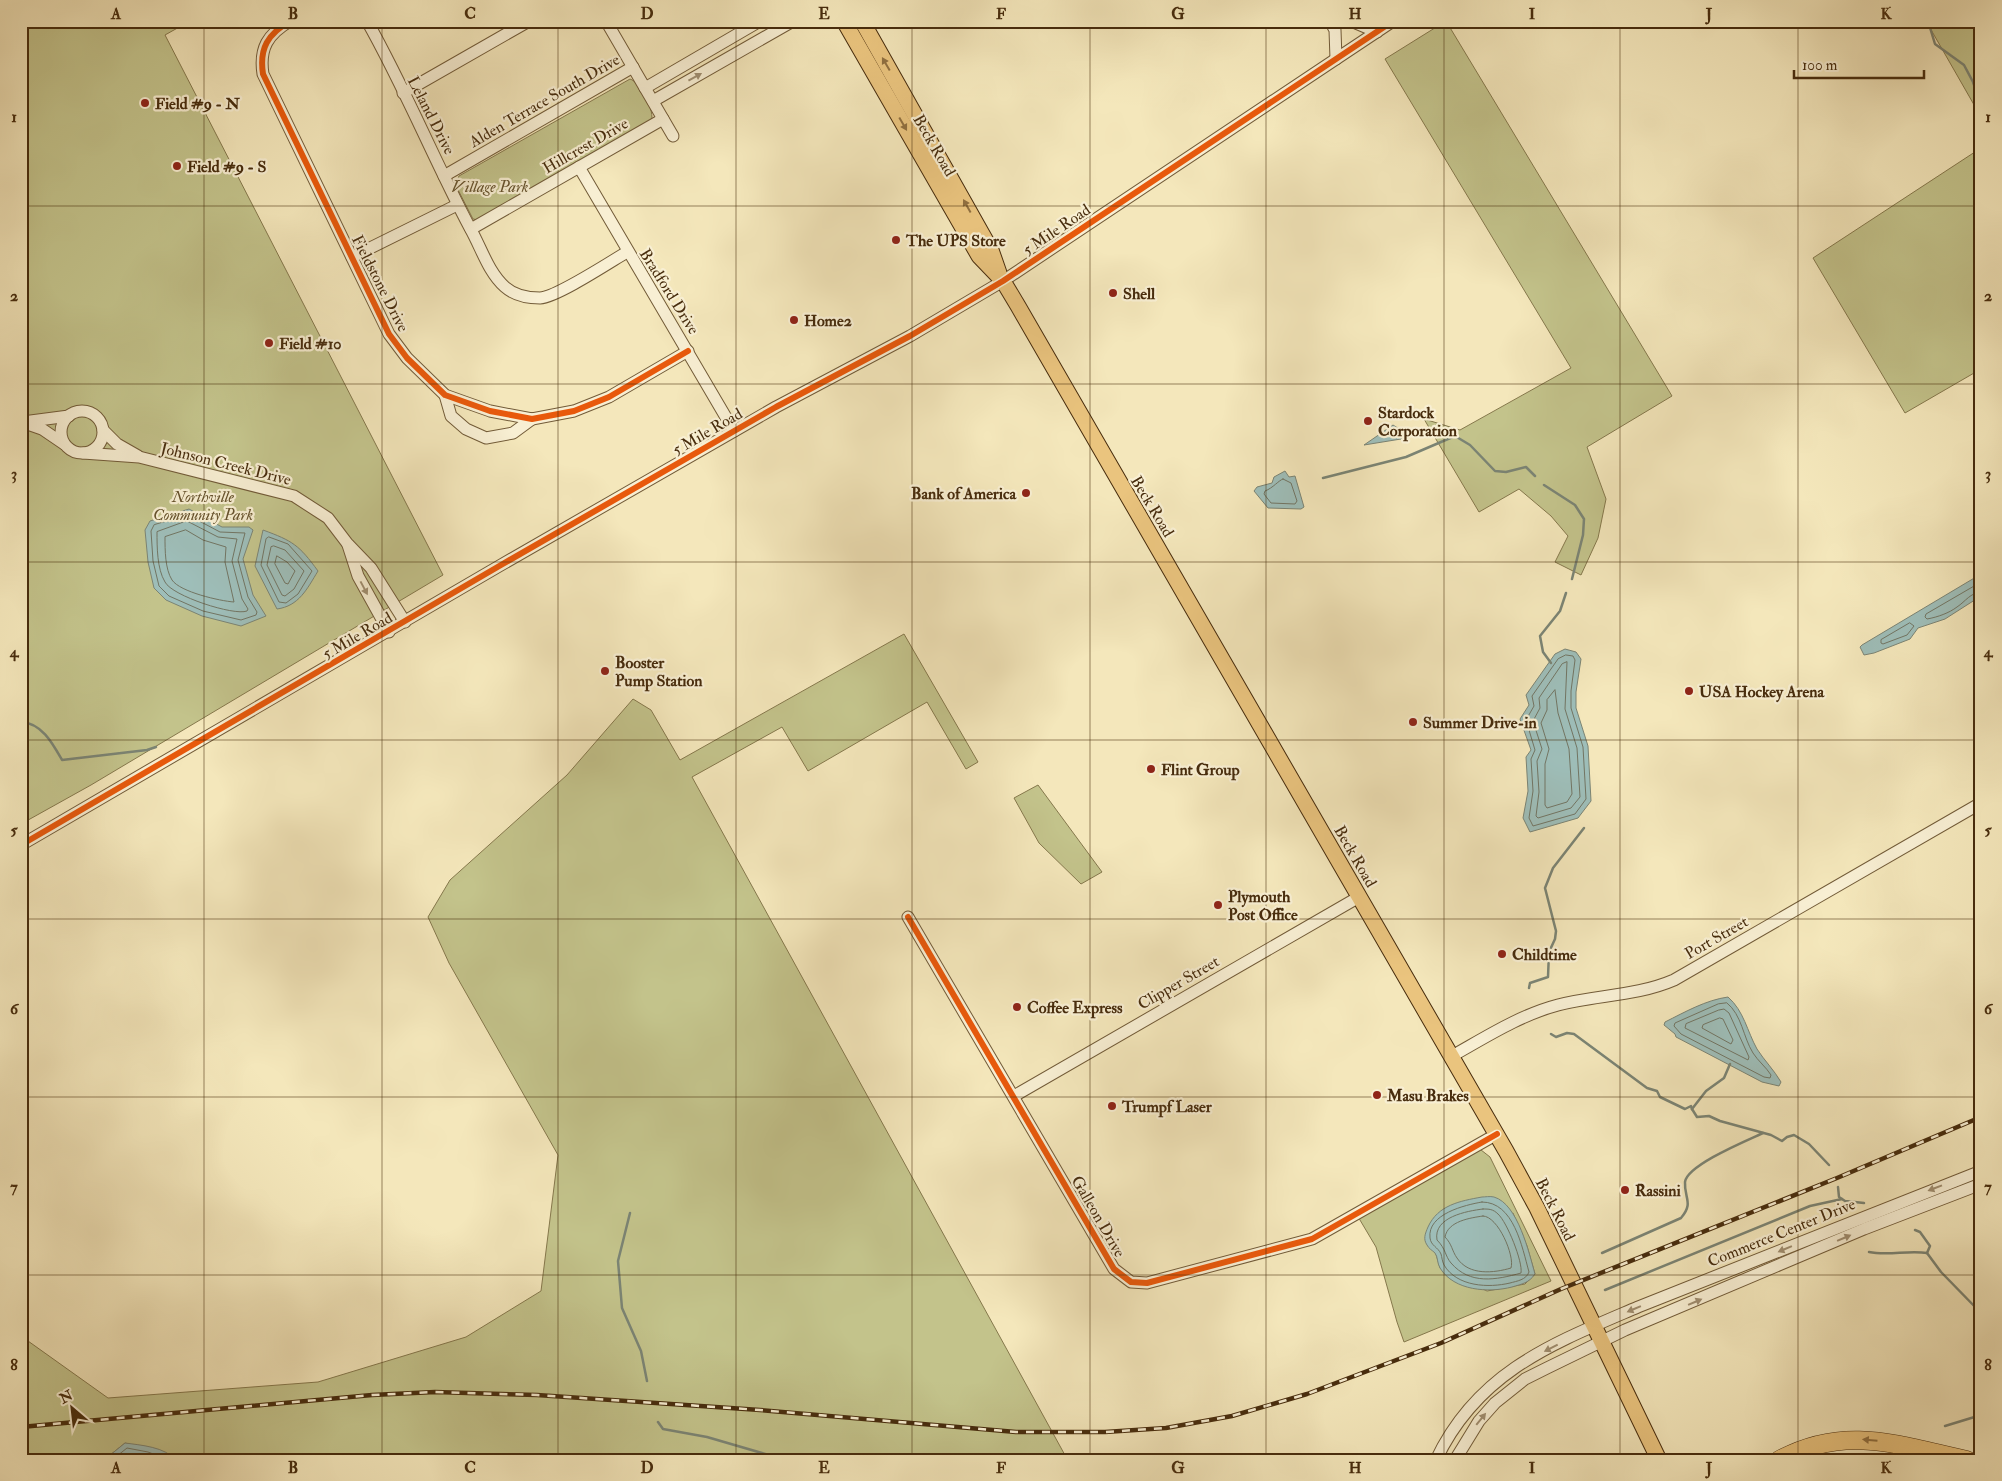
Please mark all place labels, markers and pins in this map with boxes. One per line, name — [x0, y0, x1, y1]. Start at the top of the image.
place label: Field #9 - N — [155, 94, 240, 114]
marker: Field #9 - N — [139, 97, 151, 109]
place label: Field #9 - S — [187, 157, 266, 177]
marker: Field #9 - S — [171, 160, 183, 172]
place label: The UPS Store — [905, 231, 1006, 251]
marker: The UPS Store — [890, 234, 902, 246]
place label: Shell — [1123, 284, 1156, 304]
marker: Shell — [1107, 287, 1119, 299]
place label: Home2 — [804, 311, 852, 331]
marker: Home2 — [788, 314, 800, 326]
place label: Field #10 — [279, 334, 342, 354]
marker: Field #10 — [263, 337, 275, 349]
place label: Stardock Corporation — [1378, 403, 1458, 442]
marker: Stardock Corporation — [1362, 415, 1374, 427]
place label: Bank of America — [911, 484, 1016, 504]
marker: Bank of America — [1020, 487, 1032, 499]
place label: Booster Pump Station — [615, 653, 703, 692]
marker: Booster Pump Station — [599, 665, 611, 677]
place label: USA Hockey Arena — [1699, 682, 1824, 703]
marker: USA Hockey Arena — [1683, 685, 1695, 697]
place label: Summer Drive-in — [1423, 713, 1538, 733]
marker: Summer Drive-in — [1407, 716, 1419, 728]
place label: Flint Group — [1161, 760, 1240, 781]
marker: Flint Group — [1145, 763, 1157, 775]
place label: Plymouth Post Office — [1228, 887, 1298, 925]
marker: Plymouth Post Office — [1212, 899, 1224, 911]
place label: Childtime — [1512, 945, 1577, 965]
marker: Childtime — [1496, 948, 1508, 960]
place label: Coffee Express — [1027, 998, 1123, 1019]
marker: Coffee Express — [1011, 1001, 1023, 1013]
place label: Masu Brakes — [1386, 1086, 1469, 1106]
marker: Masu Brakes — [1371, 1089, 1383, 1101]
place label: Trumpf Laser — [1121, 1097, 1213, 1118]
marker: Trumpf Laser — [1106, 1100, 1118, 1112]
place label: Rassini — [1635, 1181, 1682, 1201]
marker: Rassini — [1619, 1184, 1631, 1196]

